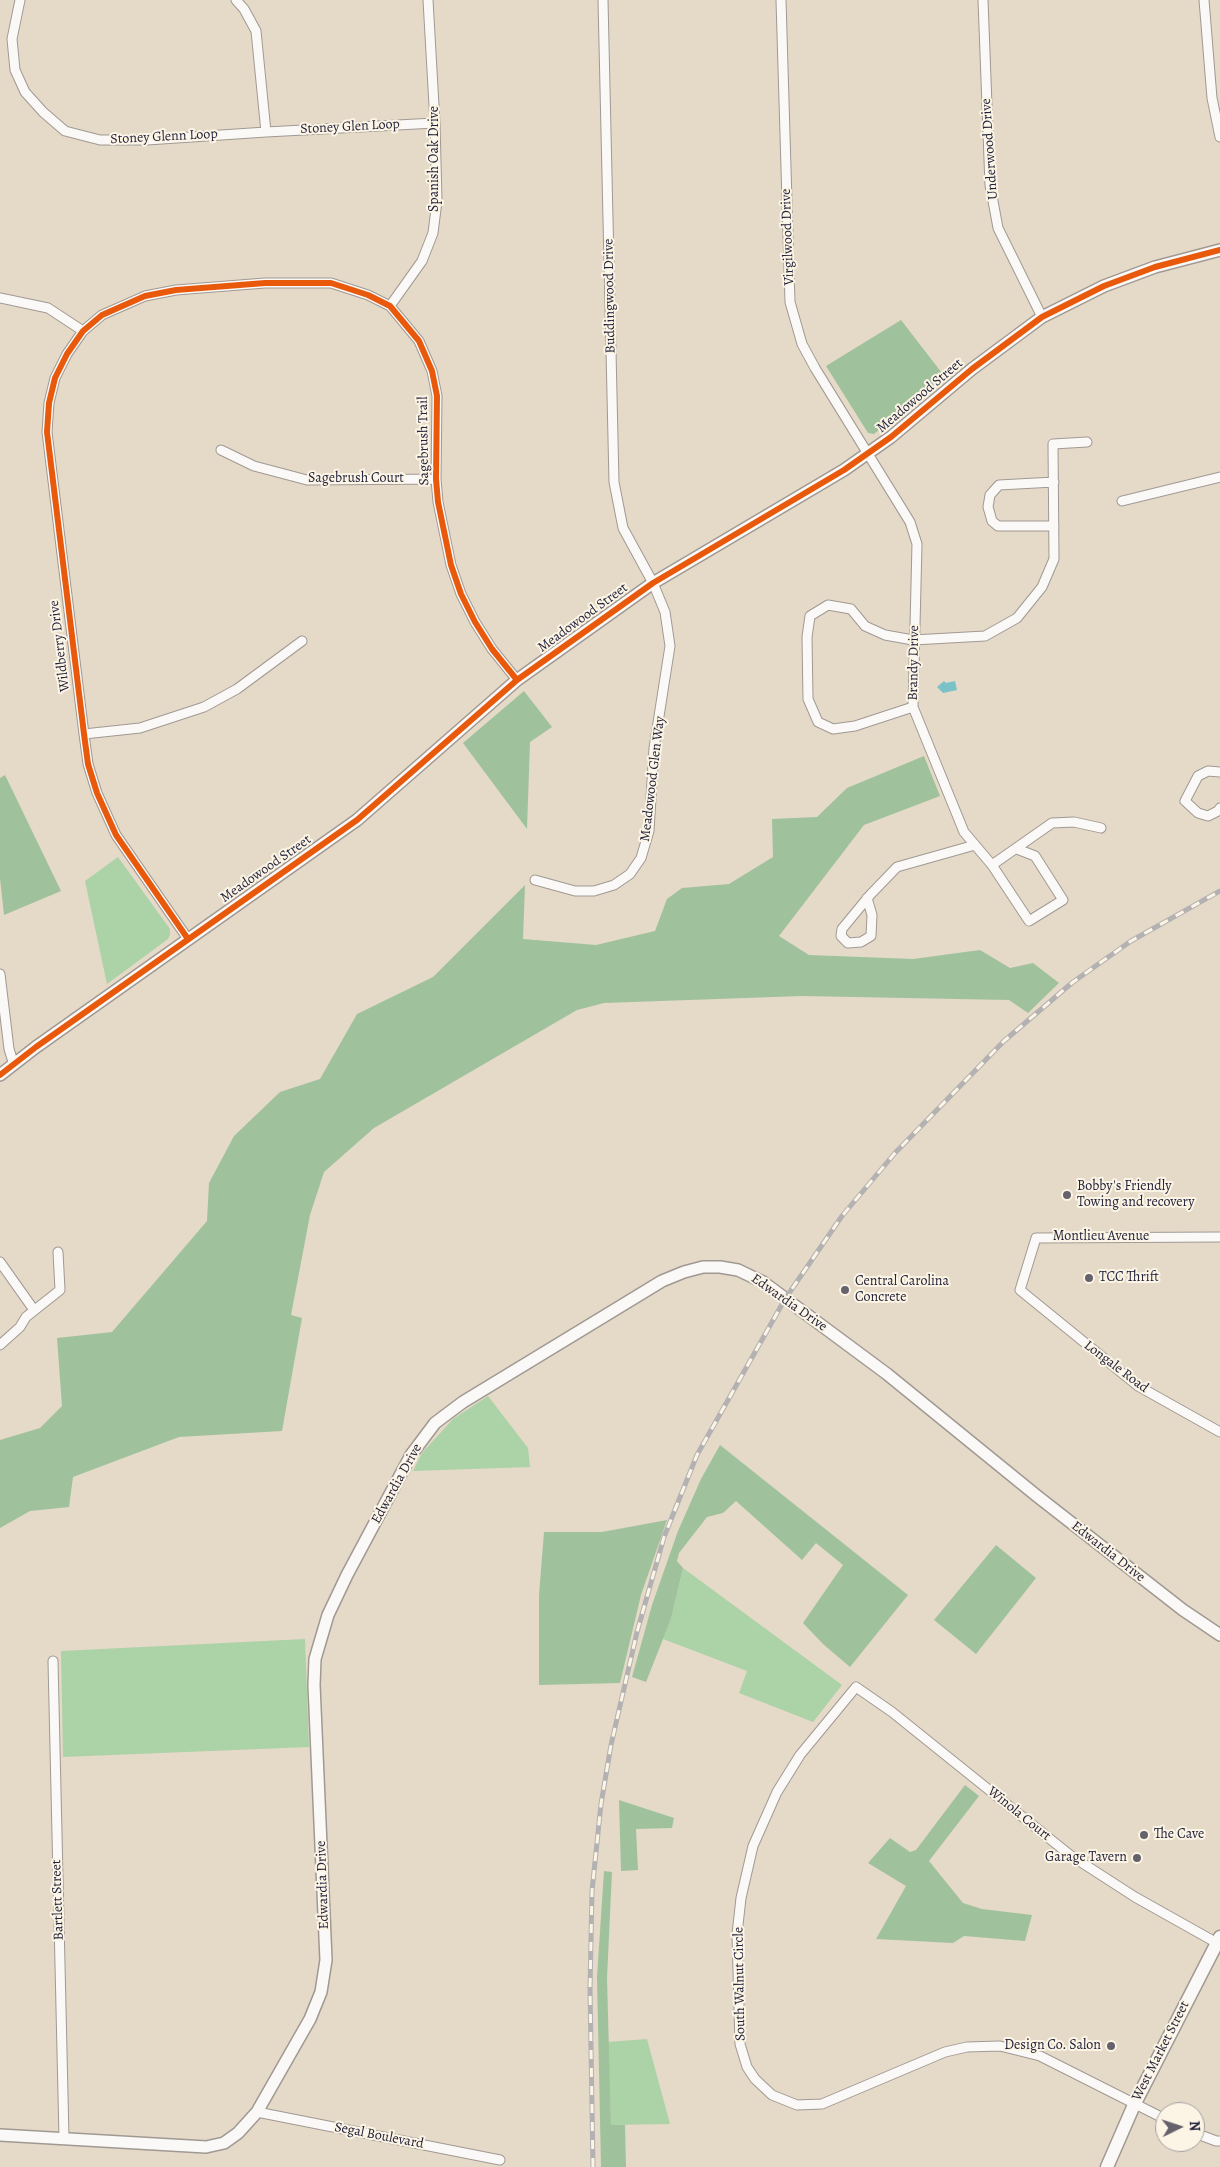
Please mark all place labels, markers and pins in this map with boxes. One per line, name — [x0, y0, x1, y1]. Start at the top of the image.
place label: Bobby's Friendly Towing and recovery — [1077, 1179, 1194, 1212]
marker: Bobby's Friendly Towing and recovery — [1061, 1189, 1073, 1201]
place label: TCC Thrift — [1099, 1270, 1159, 1286]
marker: TCC Thrift — [1083, 1272, 1095, 1284]
place label: Central Carolina Concrete — [855, 1274, 949, 1306]
marker: Central Carolina Concrete — [839, 1284, 851, 1296]
place label: The Cave — [1154, 1827, 1204, 1843]
marker: The Cave — [1138, 1829, 1150, 1841]
place label: Garage Tavern — [1045, 1850, 1127, 1866]
marker: Garage Tavern — [1131, 1852, 1143, 1864]
place label: Design Co. Salon — [1004, 2038, 1101, 2054]
marker: Design Co. Salon — [1105, 2040, 1117, 2052]

